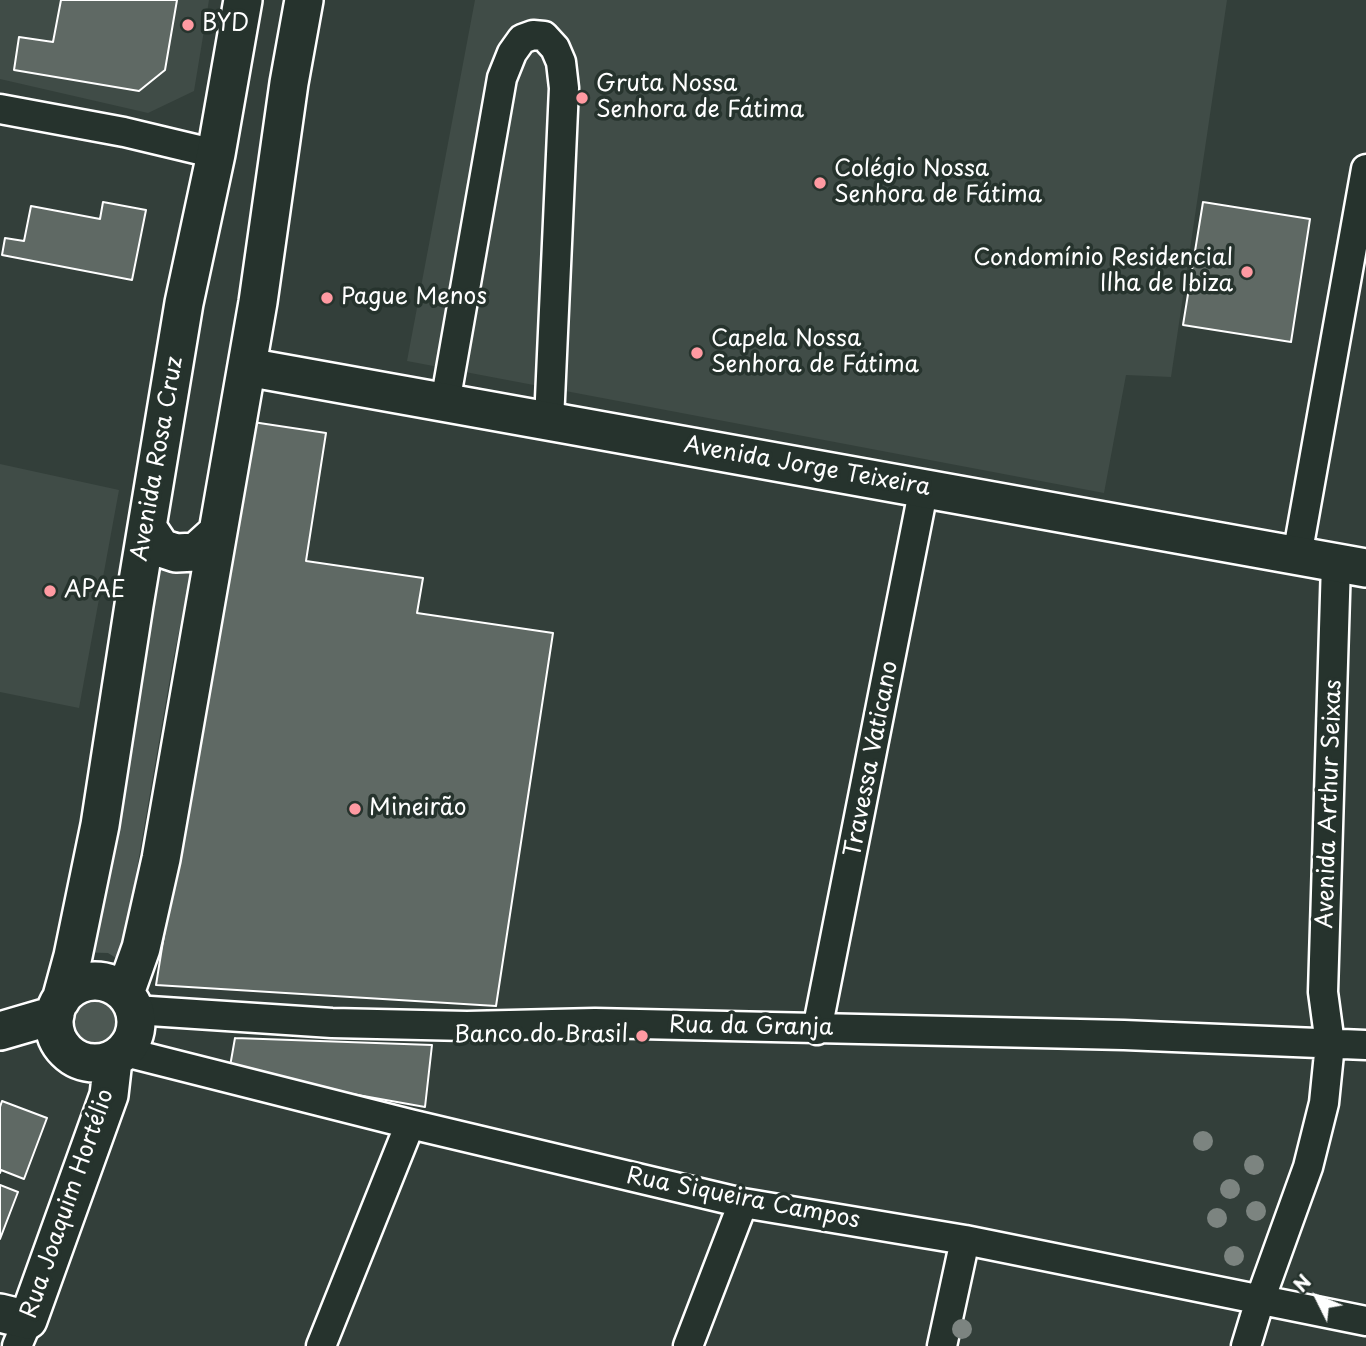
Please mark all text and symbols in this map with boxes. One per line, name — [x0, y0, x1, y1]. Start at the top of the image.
place label: BYD — [202, 11, 249, 39]
marker: BYD — [180, 17, 196, 33]
place label: Gruta Nossa Senhora de Fátima — [596, 71, 804, 125]
marker: Gruta Nossa Senhora de Fátima — [574, 90, 590, 106]
place label: Colégio Nossa Senhora de Fátima — [834, 156, 1042, 210]
marker: Colégio Nossa Senhora de Fátima — [812, 175, 828, 191]
place label: Condomínio Residencial Ilha de Ibiza — [973, 245, 1233, 299]
marker: Condomínio Residencial Ilha de Ibiza — [1239, 264, 1255, 280]
place label: Pague Menos — [341, 284, 487, 312]
marker: Pague Menos — [319, 290, 335, 306]
place label: Capela Nossa Senhora de Fátima — [711, 326, 919, 380]
marker: Capela Nossa Senhora de Fátima — [689, 345, 705, 361]
street label: Avenida Rosa Cruz — [126, 355, 190, 563]
street label: Avenida Jorge Teixeira — [682, 432, 932, 502]
place label: APAE — [64, 577, 126, 605]
marker: APAE — [42, 583, 58, 599]
street label: Travessa Vaticano — [839, 659, 905, 859]
street label: Avenida Arthur Seixas — [1312, 679, 1348, 929]
place label: Mineirão — [369, 795, 467, 823]
marker: Mineirão — [347, 801, 363, 817]
street label: Rua da Granja — [669, 1012, 833, 1042]
place label: Banco do Brasil — [454, 1022, 628, 1050]
marker: Banco do Brasil — [634, 1028, 650, 1044]
street label: Rua Joaquim Hortélio — [16, 1086, 120, 1322]
street label: Rua Siqueira Campos — [624, 1163, 862, 1235]
north arrow — [1282, 1262, 1352, 1332]
text: N — [1286, 1268, 1317, 1298]

